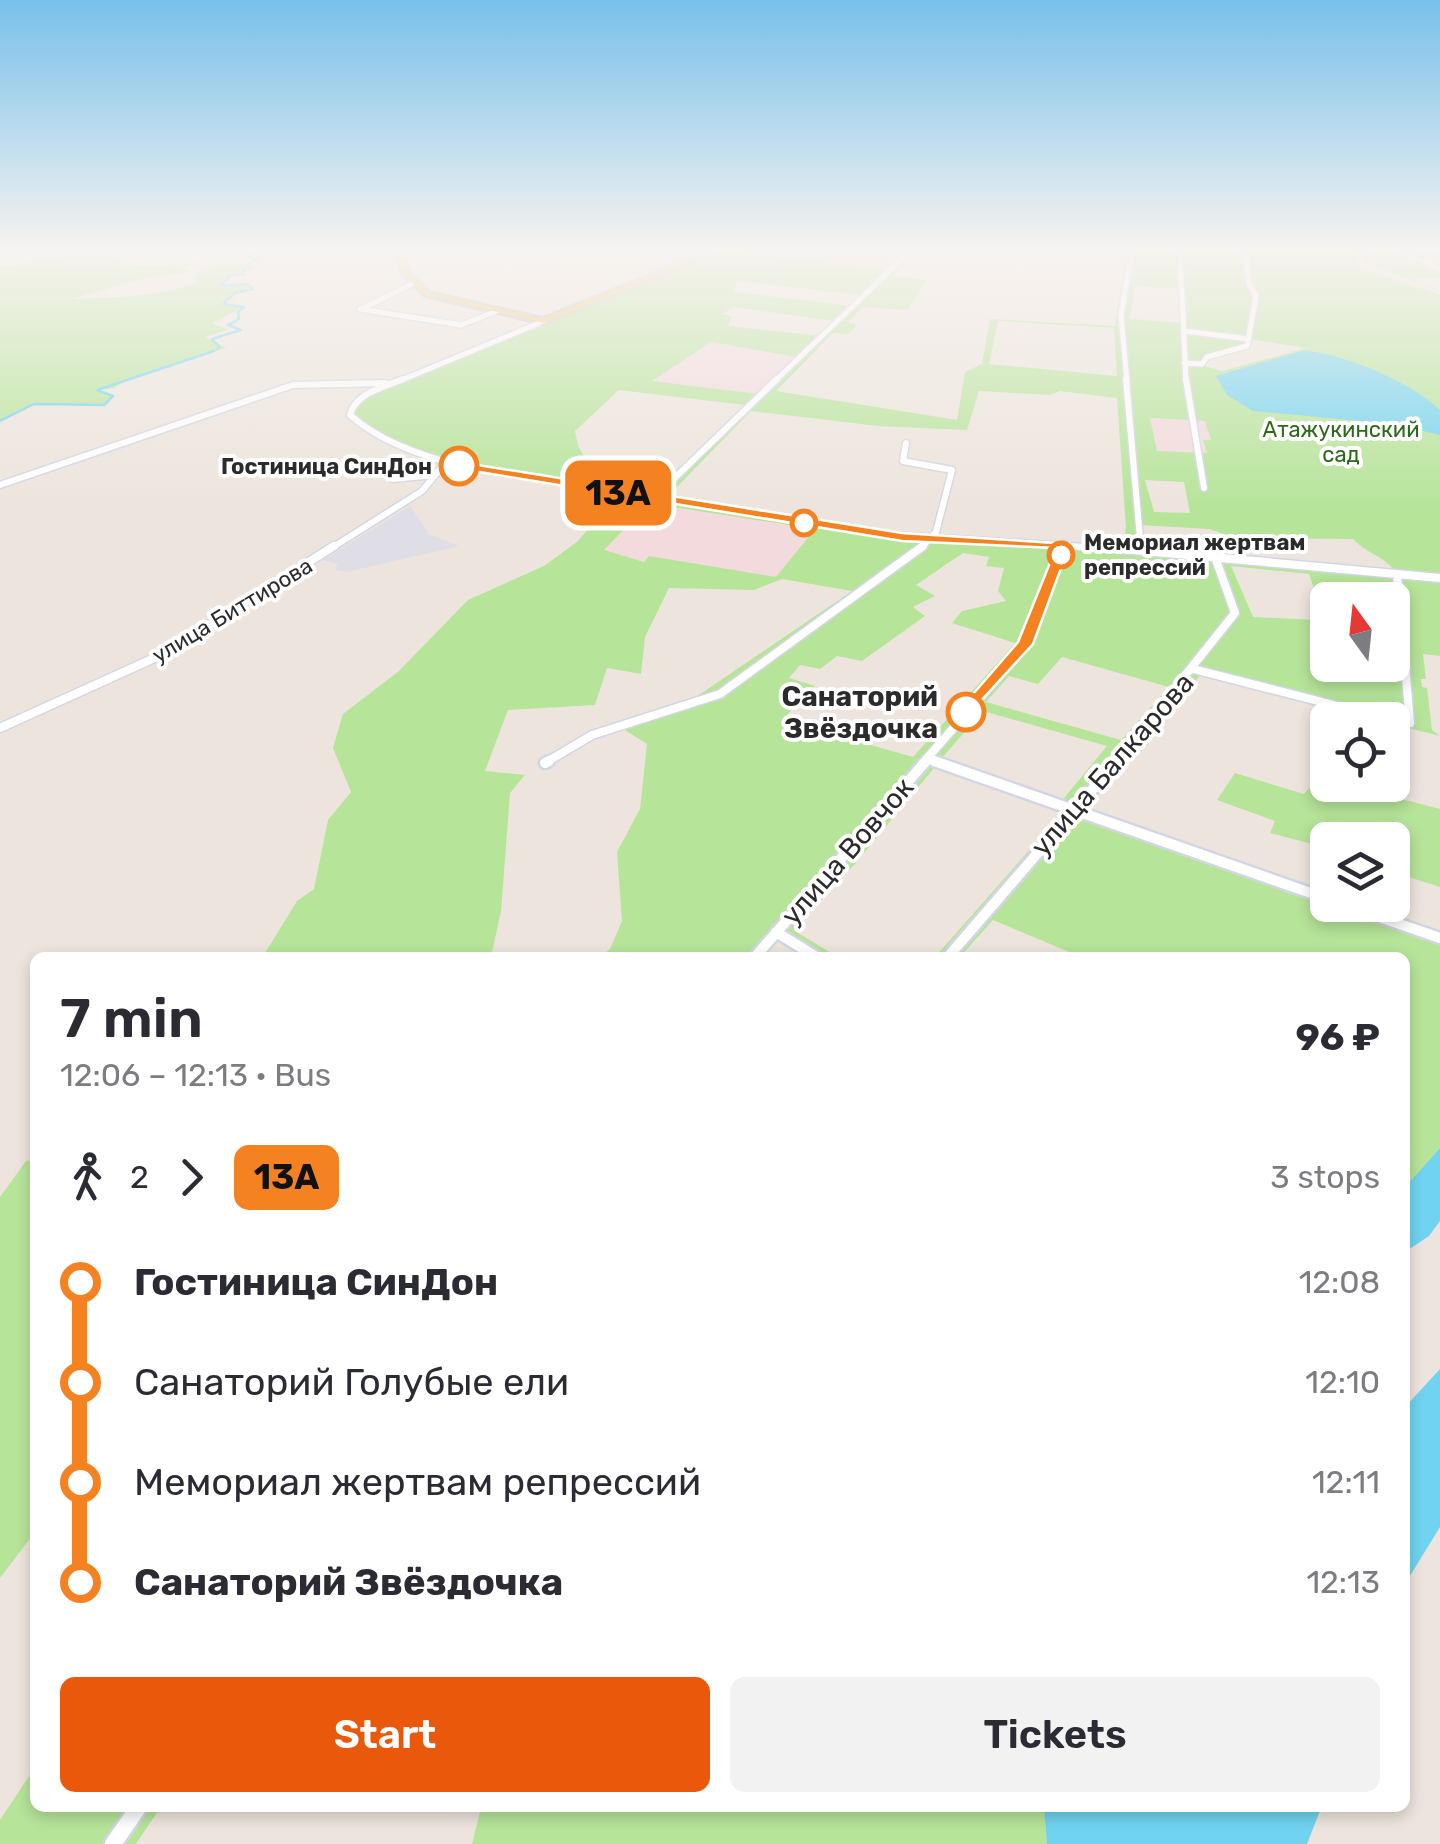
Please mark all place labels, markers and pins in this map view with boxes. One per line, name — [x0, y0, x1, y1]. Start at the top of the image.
marker: Гостиница СинДон — [440, 447, 478, 485]
place label: Гостиница СинДон — [221, 453, 432, 480]
unlabelled marker — [791, 510, 817, 536]
place label: Мемориал жертвам репрессий — [1084, 529, 1305, 581]
marker: Мемориал жертвам репрессий — [1048, 542, 1074, 568]
place label: Санаторий Звёздочка — [782, 680, 938, 745]
marker: Санаторий Звёздочка — [947, 693, 985, 731]

